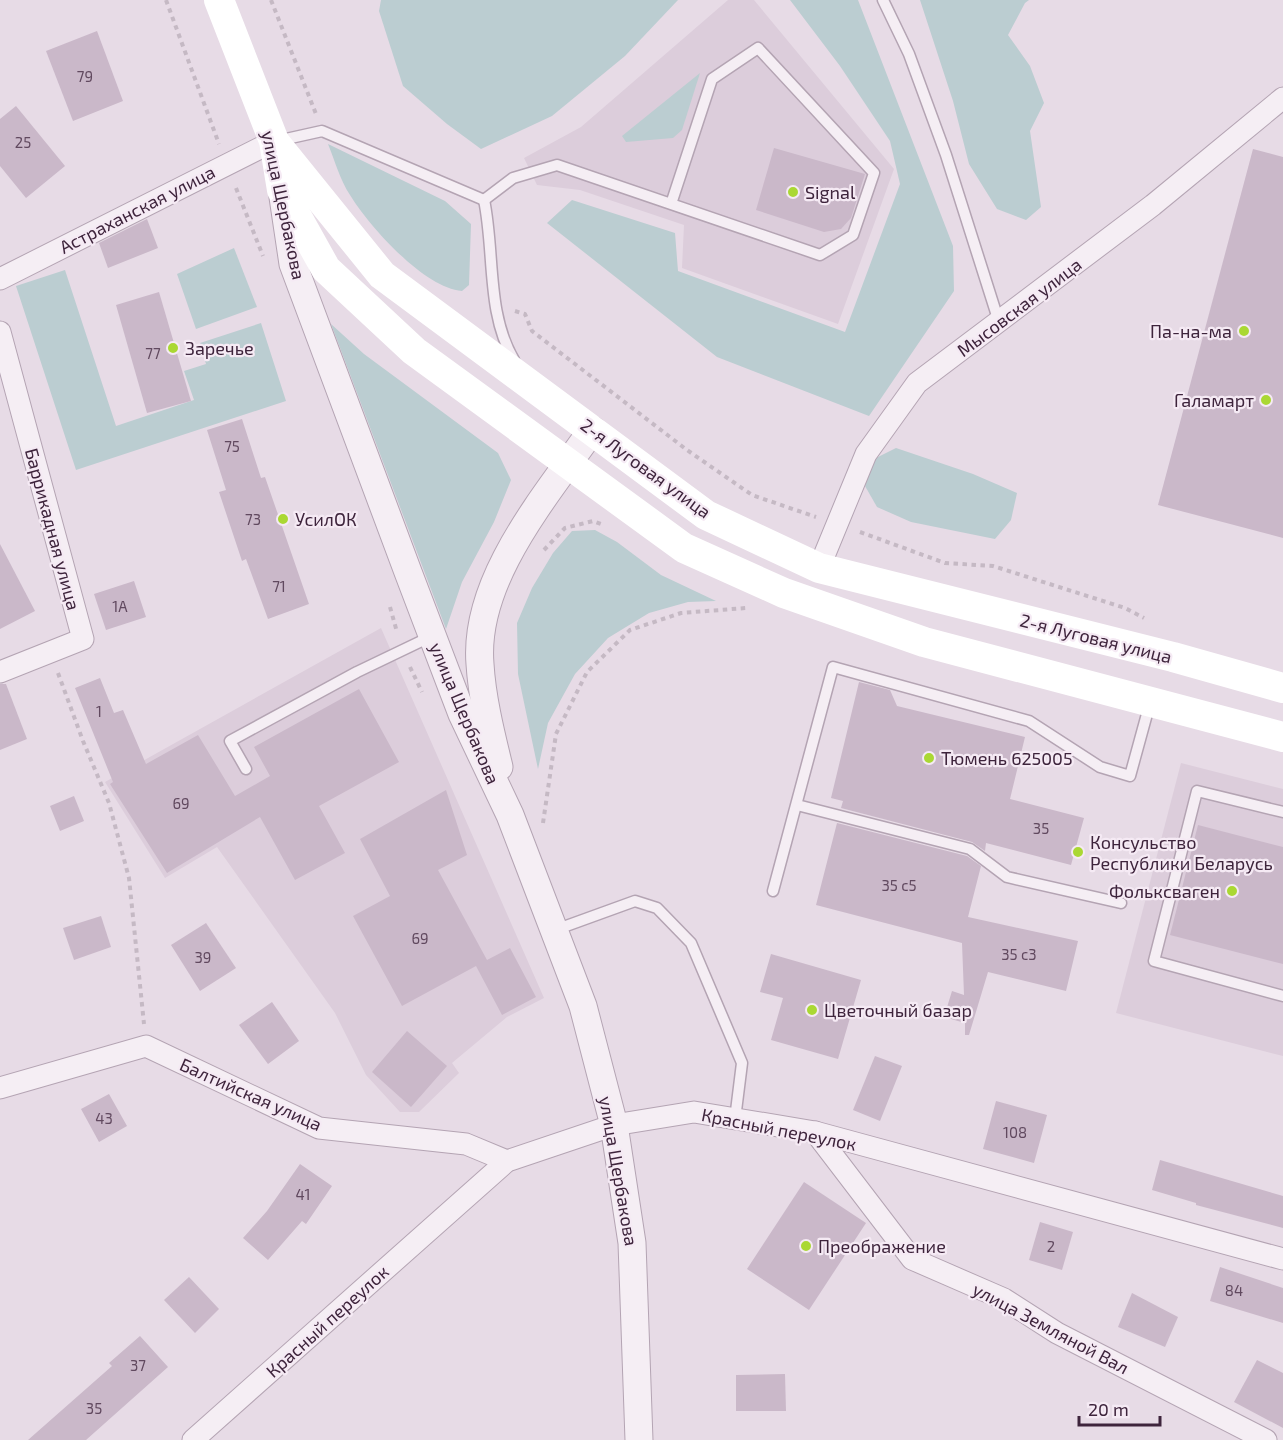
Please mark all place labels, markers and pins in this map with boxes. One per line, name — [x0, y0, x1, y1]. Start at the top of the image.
place label: Signal — [805, 181, 856, 203]
marker: Signal — [786, 185, 800, 199]
place label: Па-на-ма — [1150, 320, 1232, 342]
marker: Па-на-ма — [1237, 324, 1251, 338]
place label: Заречье — [185, 337, 254, 359]
marker: Заречье — [166, 341, 180, 355]
place label: Галамарт — [1174, 389, 1254, 411]
marker: Галамарт — [1259, 393, 1273, 407]
place label: УсилОК — [295, 508, 357, 530]
marker: УсилОК — [276, 512, 290, 526]
place label: Тюмень 625005 — [941, 747, 1073, 769]
marker: Тюмень 625005 — [922, 751, 936, 765]
place label: Консульство Республики Беларусь — [1090, 831, 1273, 874]
marker: Консульство Республики Беларусь — [1071, 845, 1085, 859]
place label: Фольксваген — [1109, 880, 1220, 902]
marker: Фольксваген — [1225, 884, 1239, 898]
place label: Цветочный базар — [824, 999, 972, 1021]
marker: Цветочный базар — [805, 1003, 819, 1017]
place label: Преображение — [818, 1235, 946, 1257]
marker: Преображение — [799, 1239, 813, 1253]

